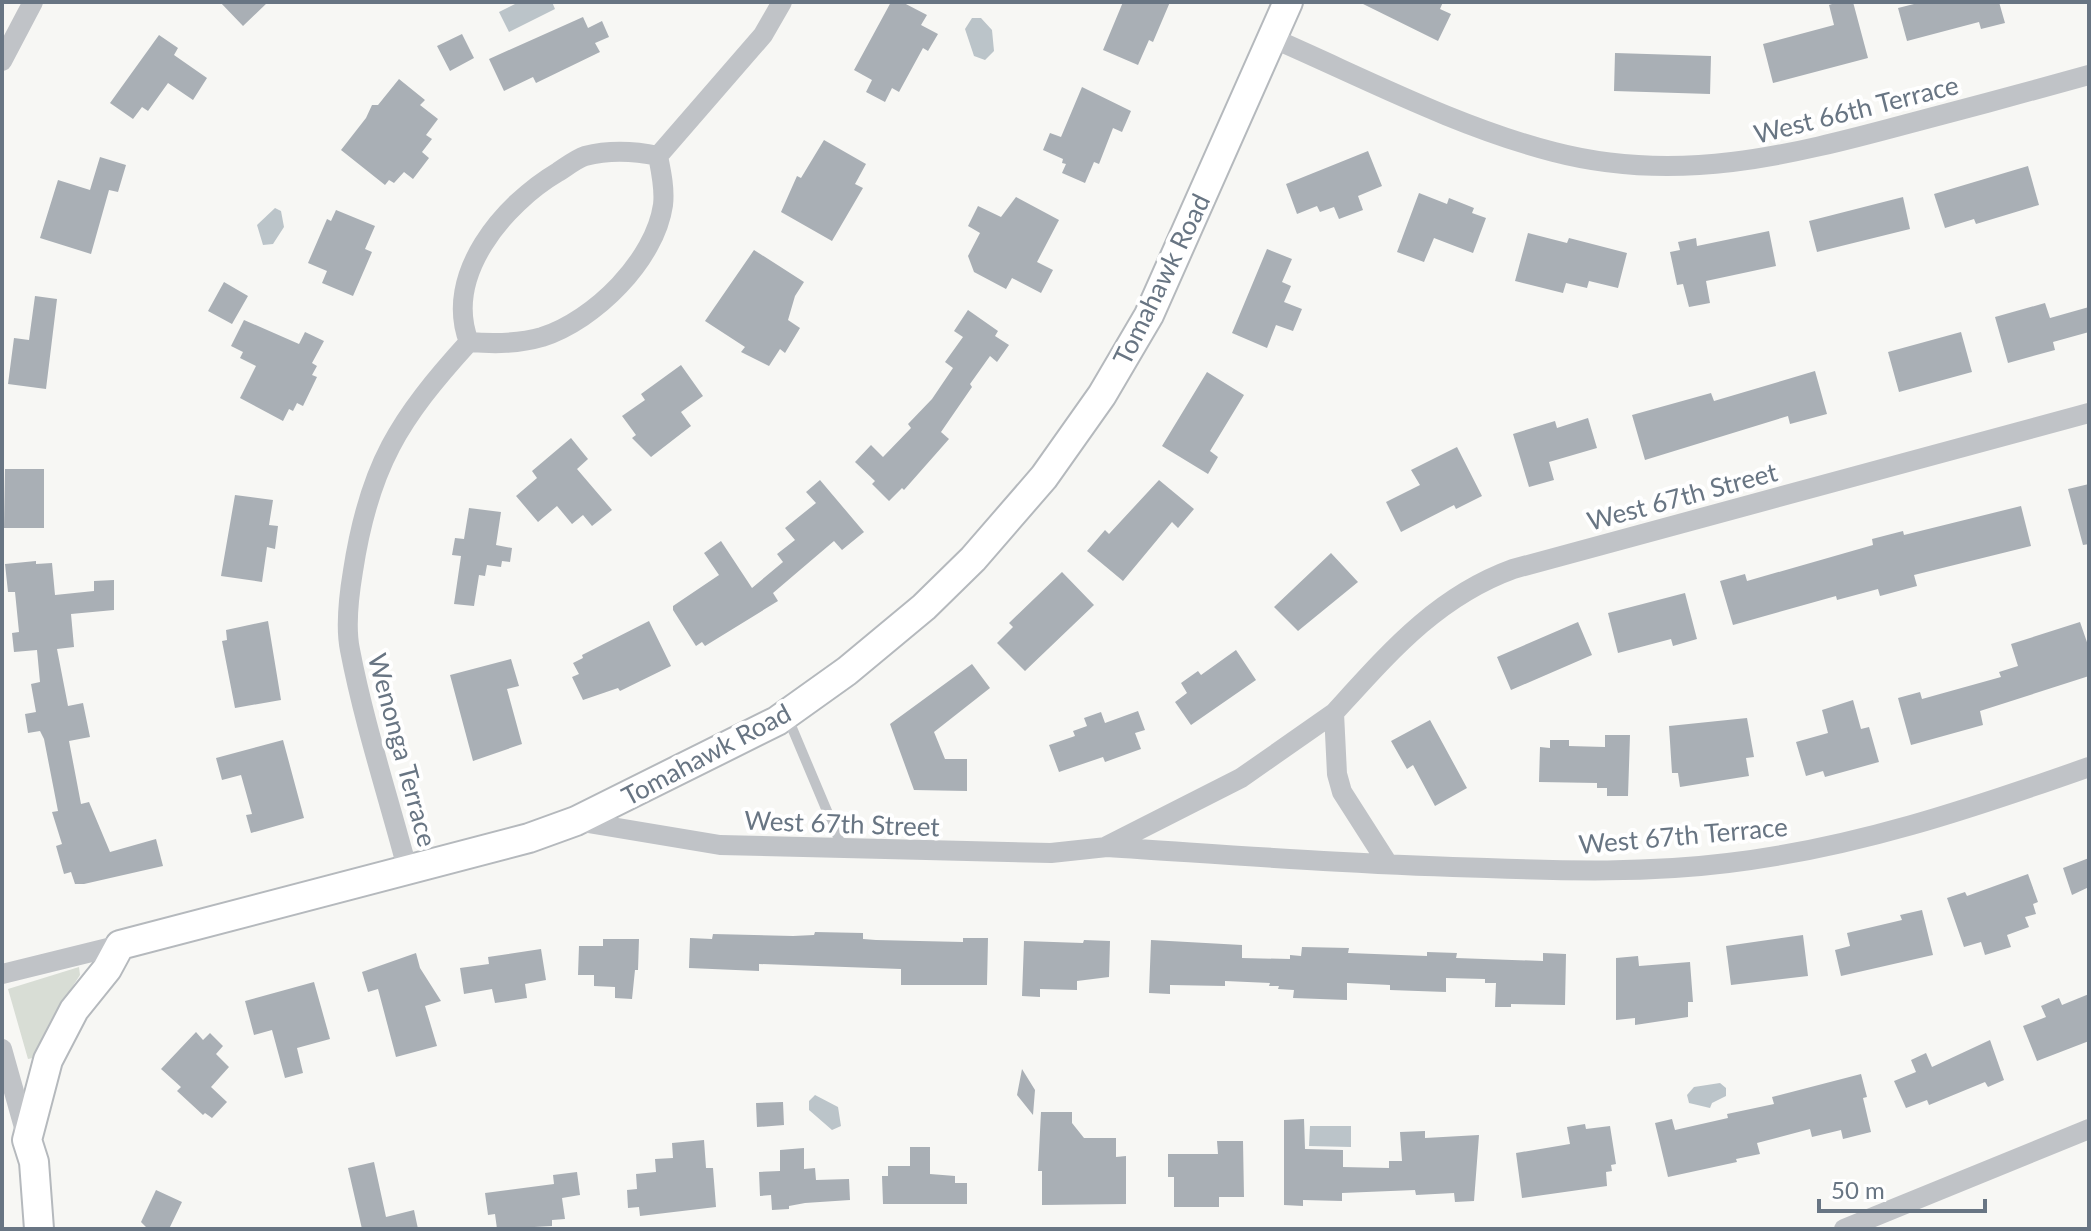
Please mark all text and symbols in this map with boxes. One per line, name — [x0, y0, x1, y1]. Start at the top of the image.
street label: West 66th Terrace — [1750, 68, 1962, 150]
street label: Tomahawk Road — [1106, 188, 1216, 370]
street label: West 67th Street — [1583, 455, 1781, 537]
street label: Wenonga Terrace — [362, 650, 444, 850]
street label: Tomahawk Road — [616, 696, 796, 812]
street label: West 67th Street — [744, 804, 941, 842]
street label: West 67th Terrace — [1577, 810, 1789, 860]
scale bar — [1819, 1163, 1985, 1213]
text: 50 m — [1831, 1175, 1885, 1204]

